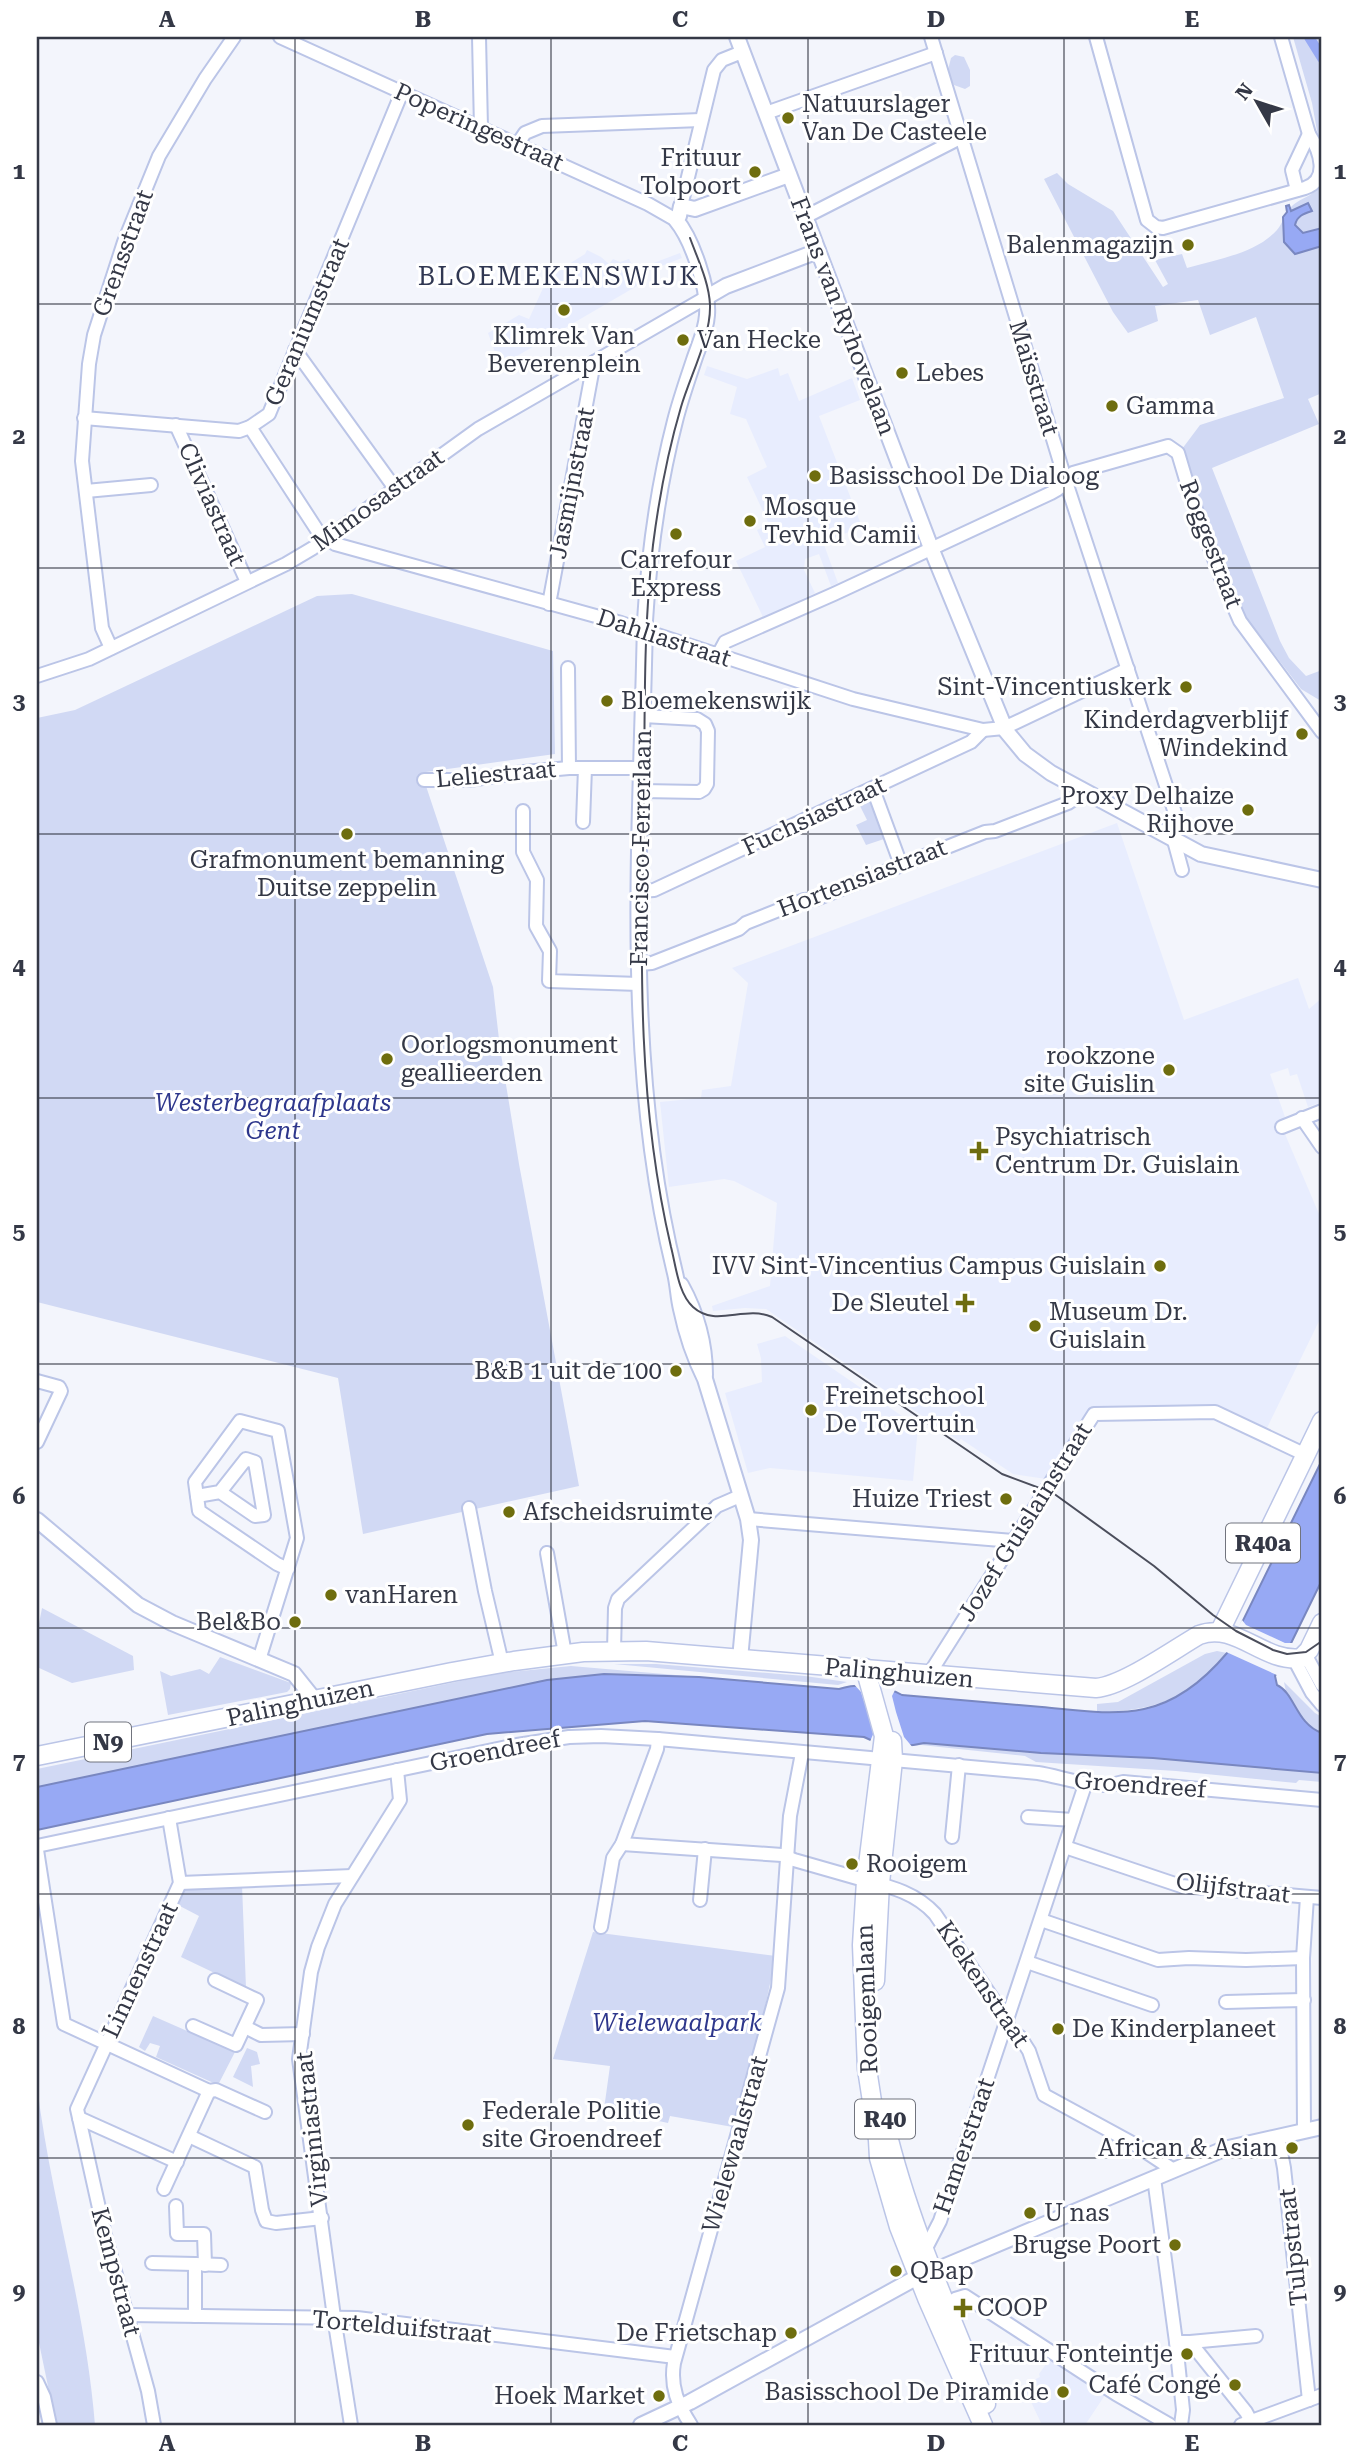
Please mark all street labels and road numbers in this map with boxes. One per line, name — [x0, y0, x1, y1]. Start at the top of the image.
street label: Poperingestraat — [390, 77, 568, 177]
street label: Grensstraat — [87, 186, 159, 320]
street label: Frans van Ryhovelaan — [785, 193, 901, 439]
street label: Geraniumstraat — [259, 234, 355, 410]
street label: Maïsstraat — [1003, 317, 1065, 439]
street label: Jasmijnstraat — [544, 405, 600, 561]
street label: Cliviastraat — [173, 438, 252, 570]
street label: Mimosastraat — [307, 443, 449, 557]
street label: Roggestraat — [1174, 476, 1248, 612]
street label: Dahliastraat — [593, 603, 735, 673]
street label: Francisco Ferrerlaan — [625, 729, 657, 967]
street label: Leliestraat — [435, 755, 557, 793]
street label: Fuchsiastraat — [738, 771, 890, 861]
street label: Hortensiastraat — [774, 833, 950, 923]
street label: Jozef Guislainstraat — [952, 1417, 1098, 1627]
road number: R40a — [1226, 1524, 1300, 1562]
street label: Palinghuizen — [823, 1653, 975, 1693]
street label: Palinghuizen — [224, 1674, 376, 1732]
road number: N9 — [85, 1722, 131, 1762]
street label: Groendreef — [427, 1724, 563, 1777]
street label: Groendreef — [1073, 1766, 1208, 1804]
street label: Olijfstraat — [1174, 1867, 1292, 1909]
street label: Linnenstraat — [96, 1898, 184, 2042]
street label: Kiekenstraat — [931, 1916, 1035, 2052]
street label: Rooigemlaan — [850, 1924, 884, 2074]
street label: Virginiastraat — [290, 2050, 334, 2208]
street label: Wielewaalstraat — [696, 2052, 774, 2236]
street label: Hamerstraat — [928, 2074, 1000, 2218]
road number: R40 — [855, 2100, 915, 2138]
street label: Tulpstraat — [1273, 2187, 1313, 2307]
street label: Kempstraat — [85, 2205, 147, 2340]
street label: Tortelduifstraat — [311, 2305, 493, 2349]

